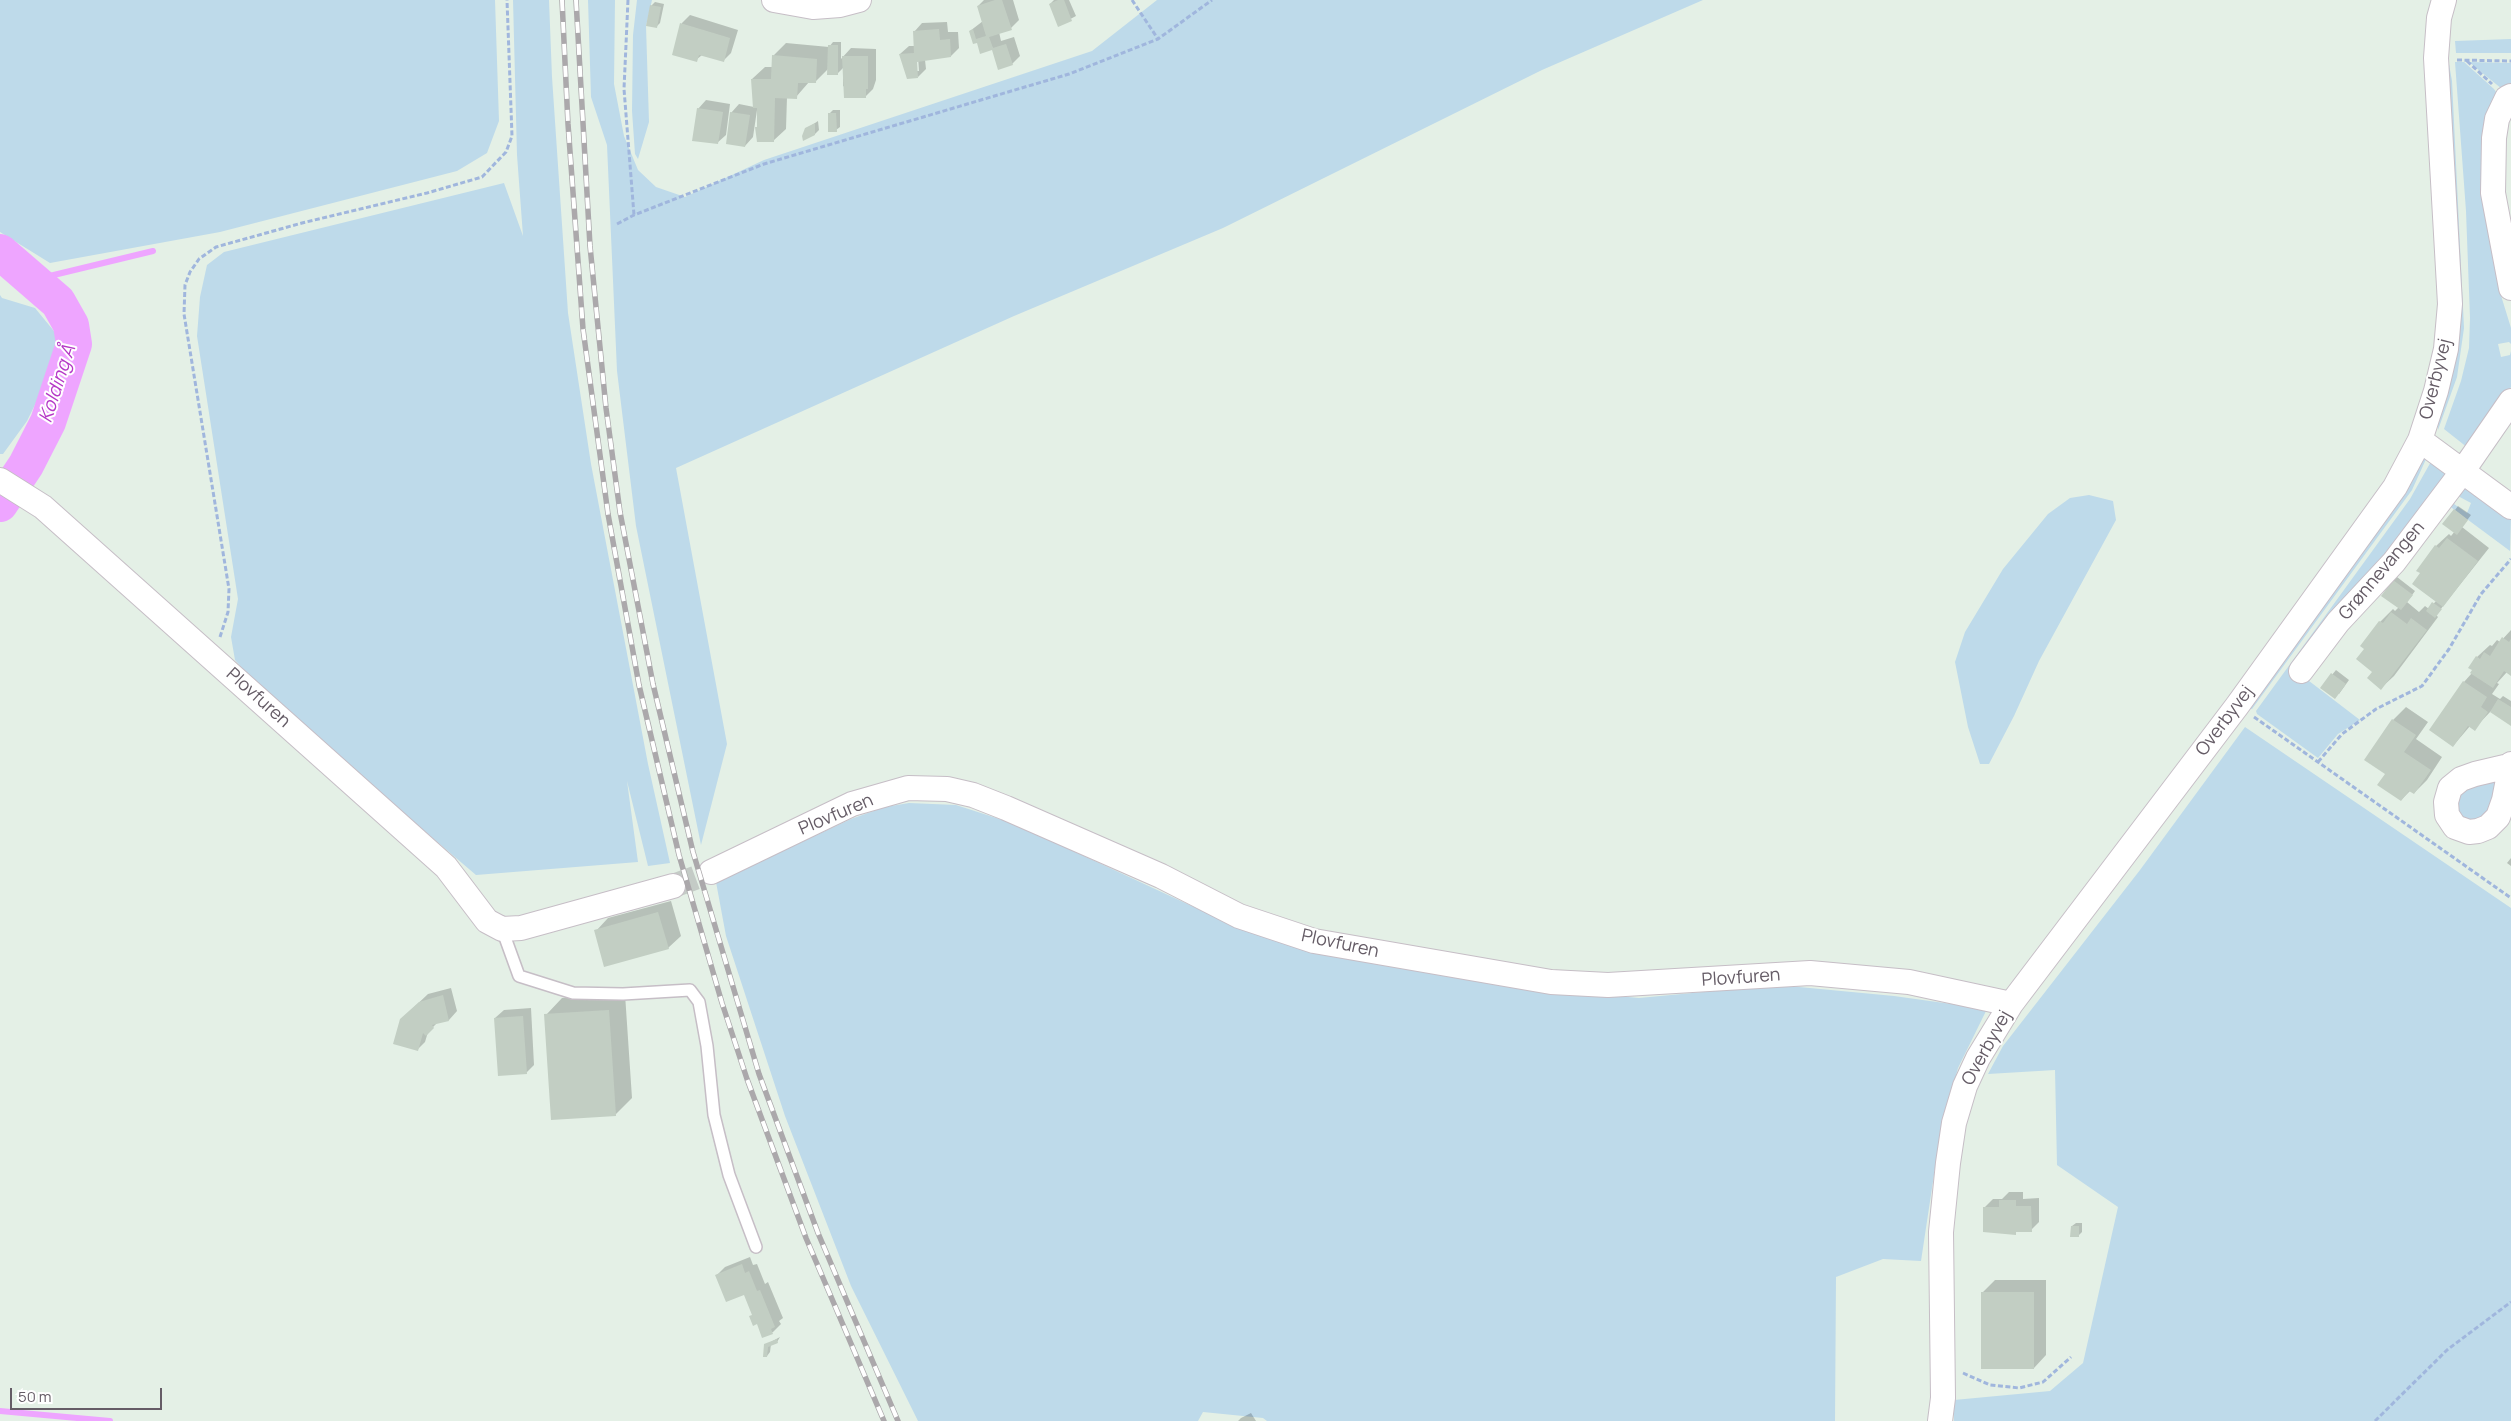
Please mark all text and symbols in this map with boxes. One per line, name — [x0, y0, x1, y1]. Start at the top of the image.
street label: Overbyvej — [2416, 336, 2456, 422]
water label: Kolding Å — [35, 342, 81, 426]
street label: Grønnevangen — [2335, 517, 2429, 625]
street label: Plovfuren — [221, 664, 295, 732]
street label: Overbyvej — [2192, 682, 2258, 760]
street label: Plovfuren — [795, 790, 877, 840]
street label: Plovfuren — [1299, 925, 1381, 963]
street label: Plovfuren — [1701, 964, 1781, 992]
street label: Overbyvej — [1958, 1007, 2016, 1089]
scale bar — [12, 1378, 165, 1410]
text: 50 m — [18, 1386, 52, 1407]

